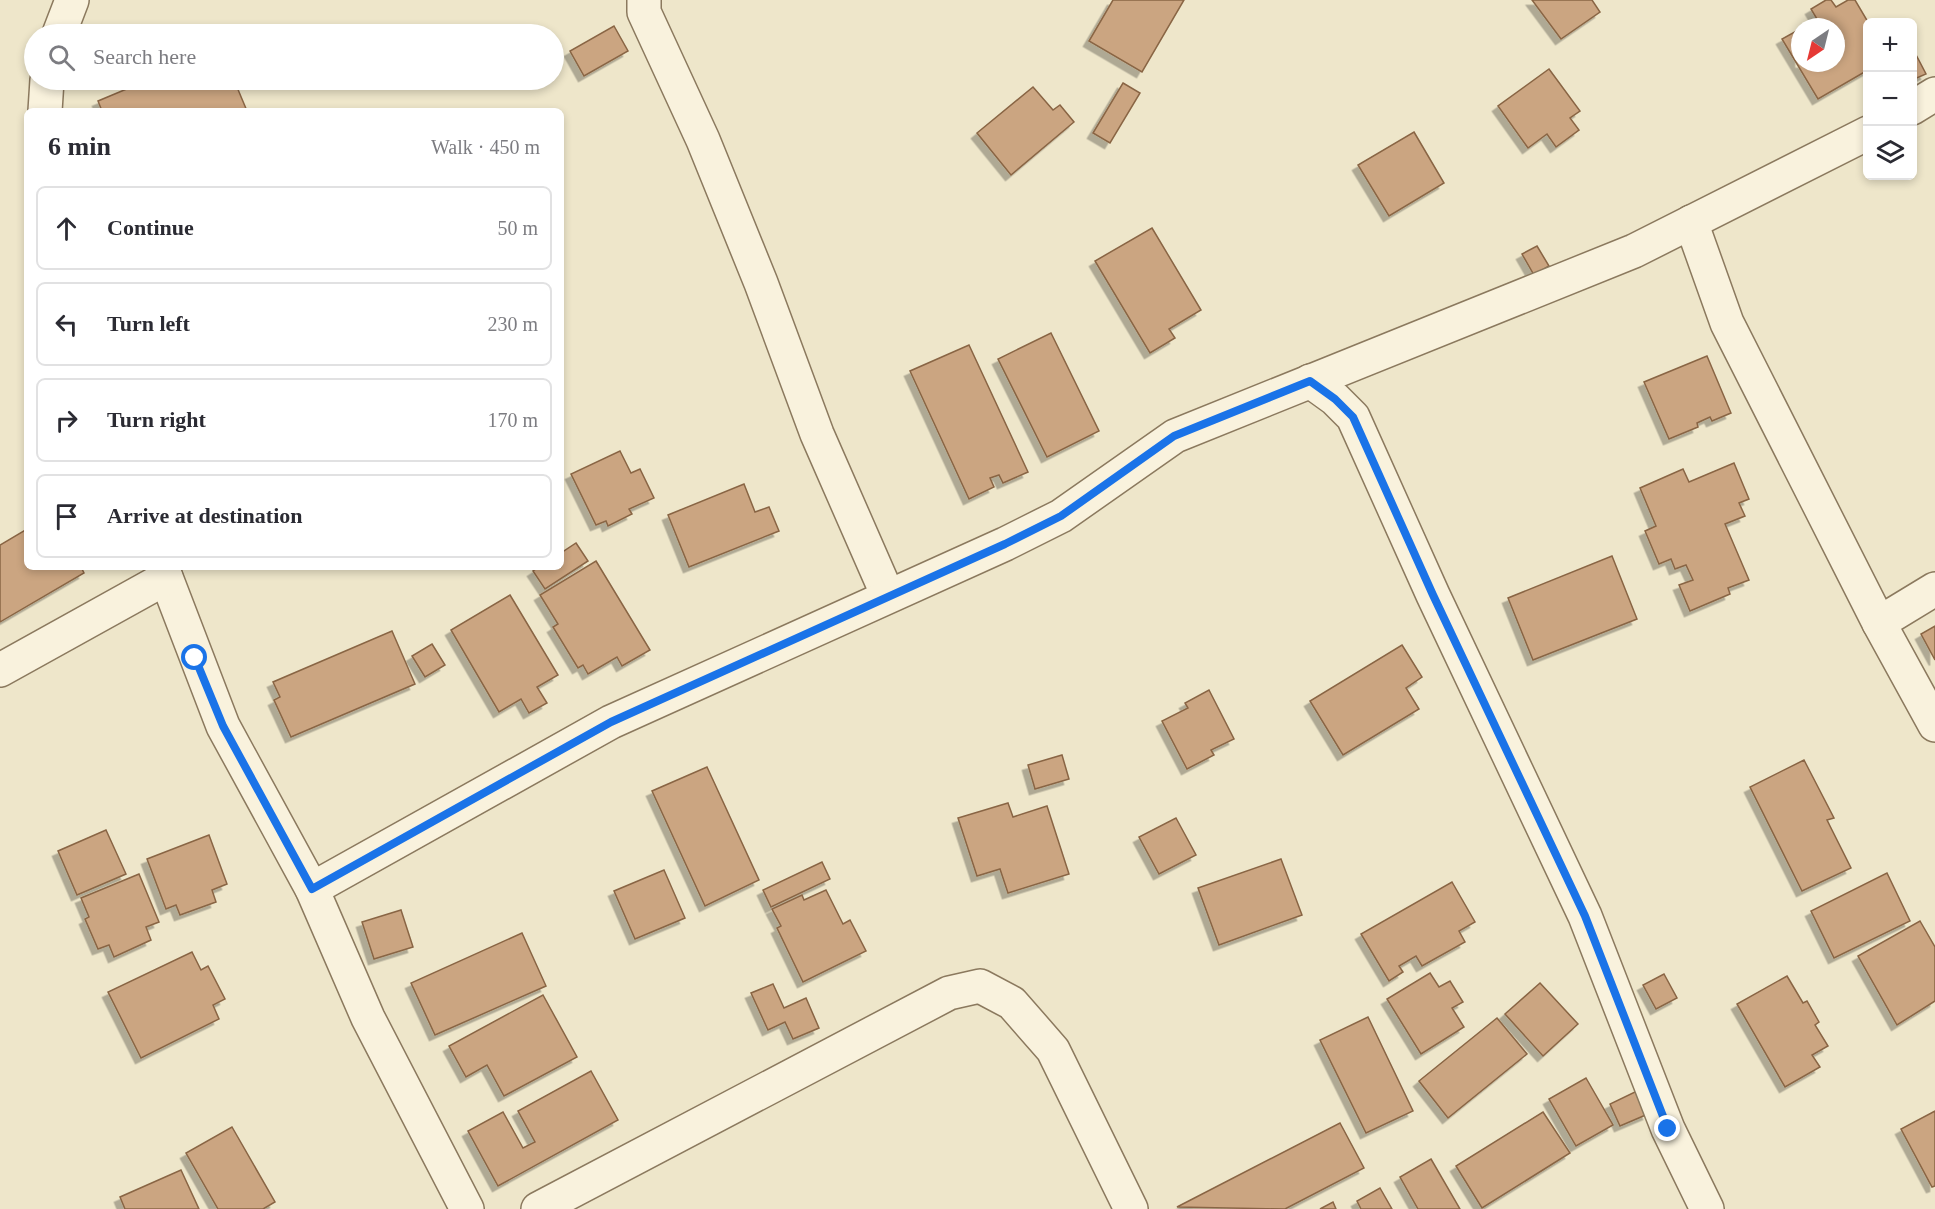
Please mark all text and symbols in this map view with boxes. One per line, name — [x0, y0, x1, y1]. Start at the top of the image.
north arrow — [1791, 18, 1845, 72]
map controls — [1863, 18, 1917, 180]
button: + — [1863, 18, 1917, 72]
search box — [24, 24, 564, 90]
icon: search — [45, 41, 78, 74]
text: Search here — [93, 44, 196, 69]
button: − — [1863, 72, 1917, 126]
button: layers — [1863, 126, 1917, 180]
text: 6 min — [48, 132, 111, 161]
text: Walk · 450 m — [431, 136, 540, 158]
icon: ahead — [50, 212, 83, 245]
text: Continue — [107, 215, 194, 240]
text: 50 m — [497, 217, 538, 239]
icon: left — [50, 308, 83, 341]
text: Turn left — [107, 311, 190, 336]
text: 230 m — [487, 313, 538, 335]
icon: right — [50, 404, 83, 437]
text: Turn right — [107, 407, 206, 432]
text: 170 m — [487, 409, 538, 431]
icon: arrive — [50, 500, 83, 533]
text: Arrive at destination — [107, 503, 303, 528]
route start — [181, 644, 207, 670]
route end — [1654, 1115, 1680, 1141]

